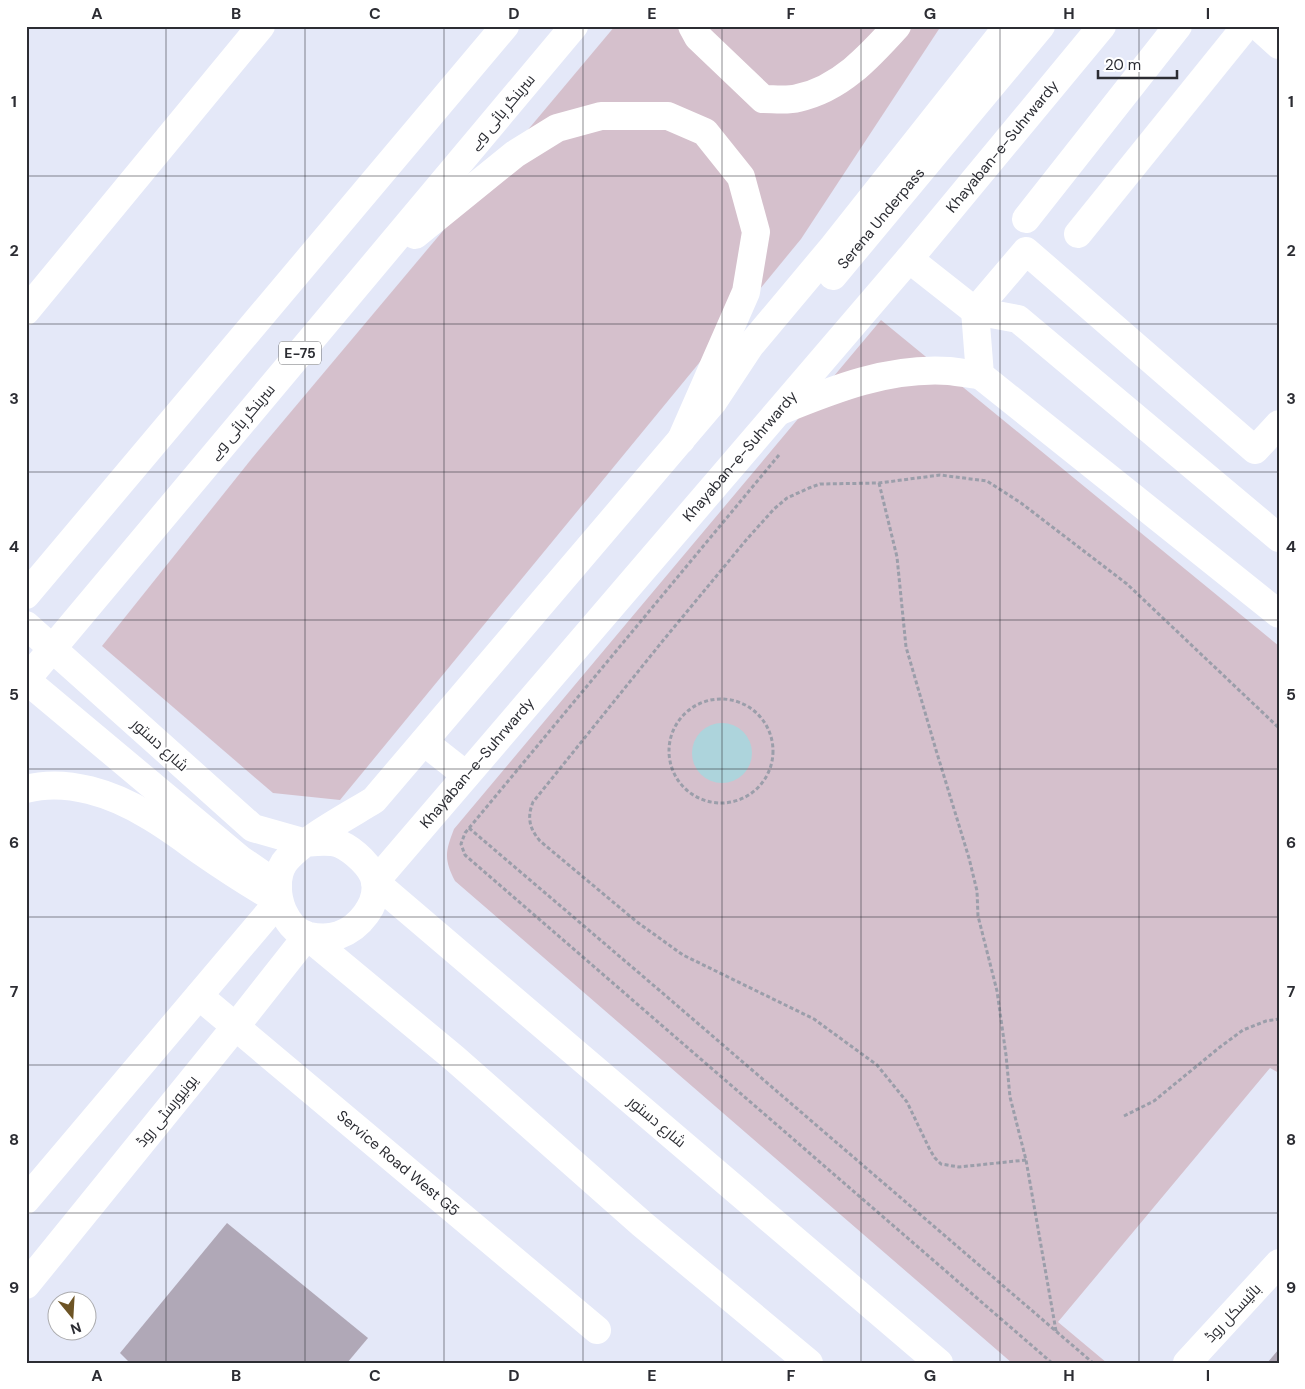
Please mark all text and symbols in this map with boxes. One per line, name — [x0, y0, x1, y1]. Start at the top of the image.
text: A — [91, 3, 103, 24]
text: B — [231, 3, 241, 24]
text: C — [369, 3, 381, 24]
text: D — [508, 3, 520, 24]
text: E — [647, 3, 657, 24]
text: F — [787, 3, 796, 24]
text: G — [924, 3, 936, 24]
text: H — [1063, 3, 1075, 24]
text: I — [1206, 3, 1210, 24]
scale bar — [1098, 48, 1176, 80]
text: 20 m — [1105, 55, 1141, 75]
street label: سرینگر ہائی وے — [464, 70, 540, 154]
street label: Khayaban-e-Suhrwardy — [942, 75, 1063, 217]
text: 1 — [11, 91, 17, 112]
text: 1 — [1288, 91, 1294, 112]
street label: Serena Underpass — [833, 163, 929, 273]
text: 2 — [9, 240, 19, 261]
text: 2 — [1286, 240, 1296, 261]
road number: E-75 — [279, 342, 321, 364]
street label: سرینگر ہائی وے — [204, 380, 280, 464]
street label: Khayaban-e-Suhrwardy — [678, 386, 802, 526]
text: 3 — [9, 388, 19, 409]
text: 3 — [1286, 388, 1296, 409]
text: 4 — [9, 536, 19, 557]
text: 4 — [1286, 536, 1296, 557]
text: 5 — [9, 684, 19, 705]
text: 5 — [1286, 684, 1296, 705]
street label: Khayaban-e-Suhrwardy — [415, 693, 539, 833]
street label: شارع دستور — [126, 714, 193, 777]
text: 6 — [9, 832, 19, 853]
text: 6 — [1286, 832, 1296, 853]
text: 7 — [10, 981, 19, 1002]
text: 7 — [1287, 981, 1296, 1002]
street label: یونیورسٹی روڈ — [132, 1071, 202, 1151]
street label: شارع دستور — [622, 1091, 690, 1153]
street label: Service Road West G5 — [333, 1106, 464, 1220]
text: 8 — [9, 1129, 19, 1150]
text: 8 — [1286, 1129, 1296, 1150]
text: 9 — [9, 1277, 19, 1298]
text: 9 — [1286, 1277, 1296, 1298]
street label: بائیسکل روڈ — [1201, 1279, 1265, 1347]
north arrow — [48, 1292, 98, 1342]
text: N — [68, 1318, 84, 1339]
text: A — [91, 1365, 103, 1386]
text: B — [231, 1365, 241, 1386]
text: C — [369, 1365, 381, 1386]
text: D — [508, 1365, 520, 1386]
text: E — [647, 1365, 657, 1386]
text: F — [787, 1365, 796, 1386]
text: G — [924, 1365, 936, 1386]
text: H — [1063, 1365, 1075, 1386]
text: I — [1206, 1365, 1210, 1386]

